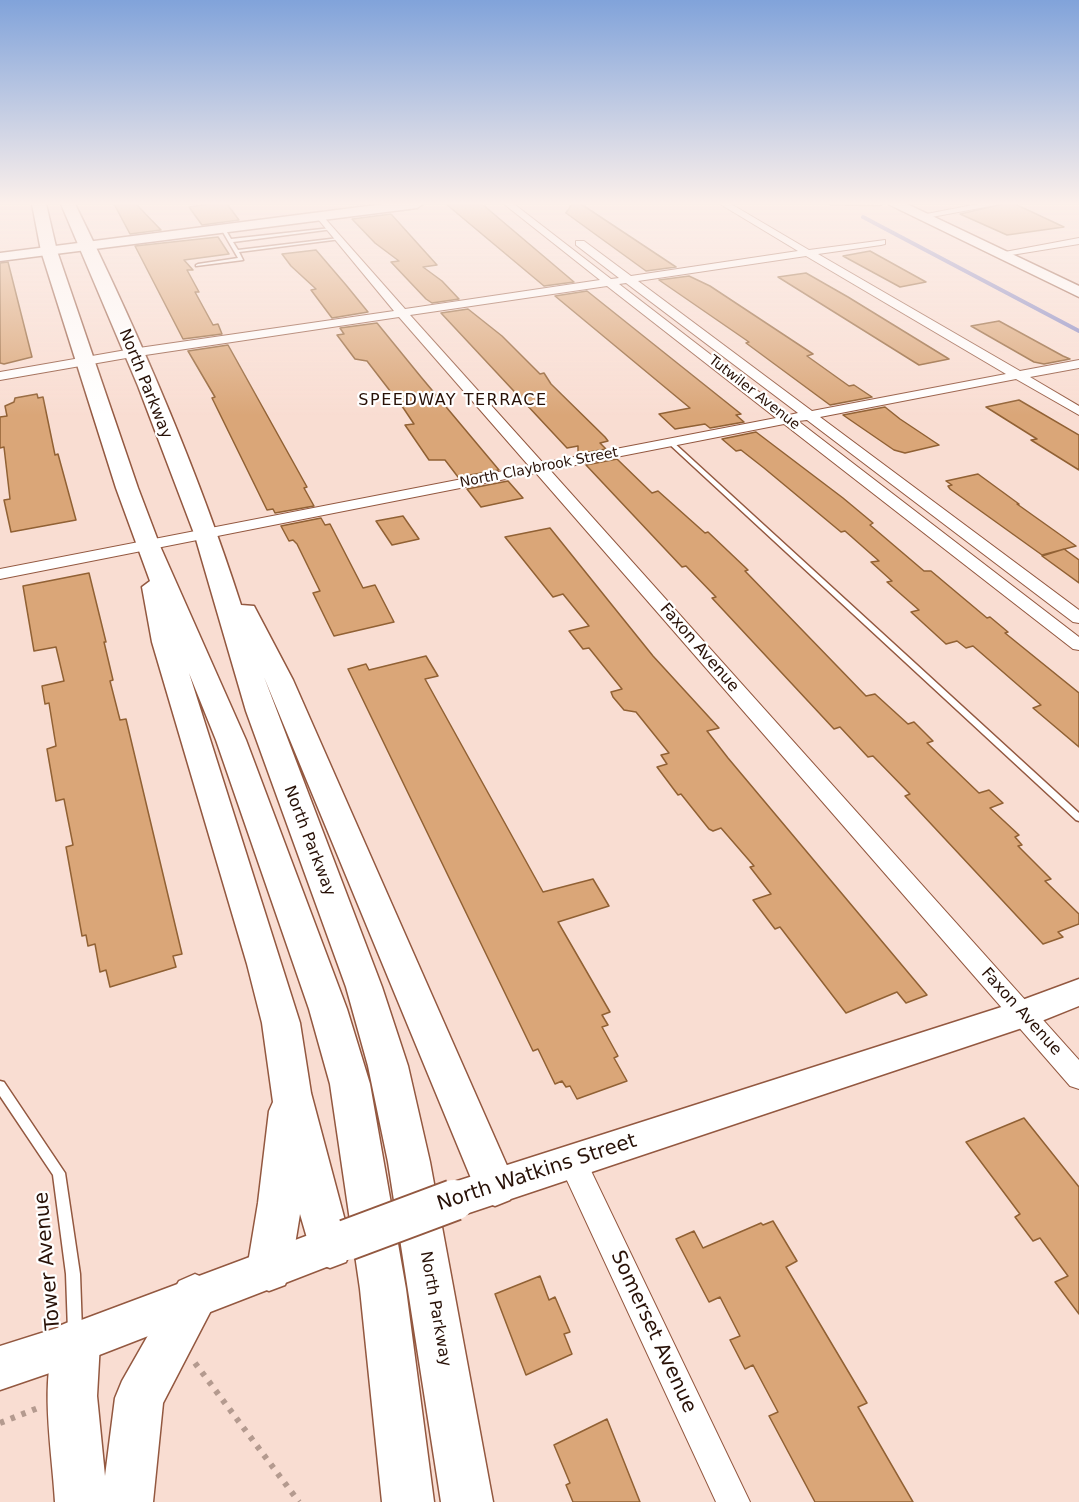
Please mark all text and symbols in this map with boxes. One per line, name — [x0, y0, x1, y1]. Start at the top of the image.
street label: North Parkway — [114, 326, 176, 442]
street label: Tutwiler Avenue — [705, 352, 803, 434]
district label: SPEEDWAY TERRACE — [358, 391, 548, 411]
street label: North Claybrook Street — [459, 444, 619, 492]
street label: Faxon Avenue — [655, 600, 743, 696]
street label: North Parkway — [279, 783, 339, 899]
street label: Faxon Avenue — [977, 964, 1065, 1060]
street label: North Watkins Street — [434, 1129, 640, 1217]
street label: Tower Avenue — [30, 1191, 66, 1331]
street label: Somerset Avenue — [605, 1247, 701, 1417]
street label: North Parkway — [415, 1250, 455, 1368]

